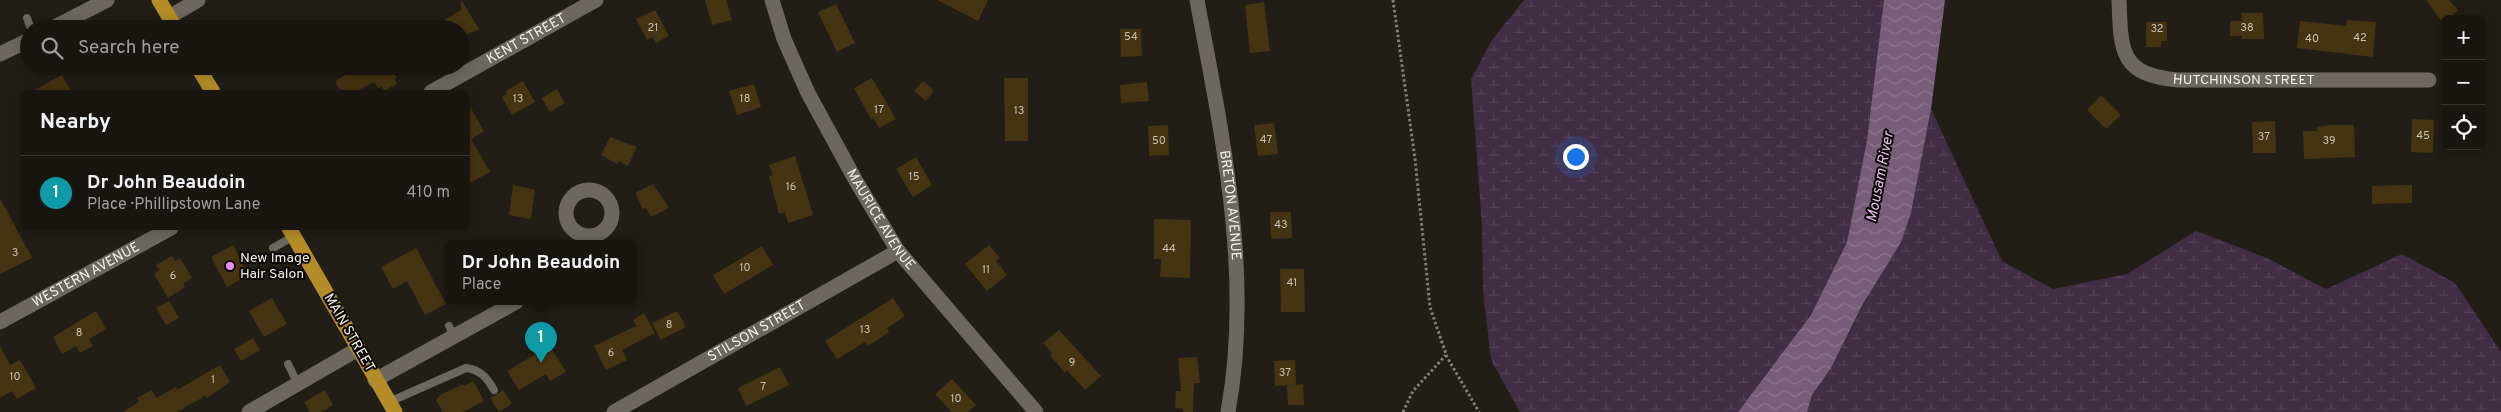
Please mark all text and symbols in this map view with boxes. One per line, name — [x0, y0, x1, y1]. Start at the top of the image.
street label: KENT STREET — [483, 10, 569, 68]
map controls — [2441, 15, 2486, 150]
button: + — [2441, 15, 2486, 60]
search box — [20, 20, 470, 75]
house number: 21 — [648, 21, 658, 35]
house number: 38 — [2240, 21, 2254, 35]
house number: 32 — [2150, 22, 2164, 36]
house number: 54 — [1124, 30, 1138, 44]
house number: 42 — [2353, 31, 2367, 45]
house number: 40 — [2305, 32, 2319, 46]
icon: search — [38, 34, 66, 62]
text: Search here — [78, 36, 180, 60]
button: − — [2441, 60, 2486, 105]
street label: HUTCHINSON STREET — [2172, 71, 2315, 89]
house number: 13 — [513, 92, 523, 106]
house number: 18 — [740, 92, 750, 106]
house number: 17 — [874, 103, 884, 117]
house number: 13 — [1014, 104, 1024, 118]
button: locate — [2441, 105, 2486, 150]
text: Nearby — [40, 109, 111, 136]
water label: Mousam River — [1863, 129, 1899, 224]
house number: 45 — [2416, 129, 2430, 143]
house number: 37 — [2258, 130, 2270, 144]
house number: 47 — [1260, 133, 1272, 147]
house number: 50 — [1152, 134, 1166, 148]
house number: 39 — [2323, 134, 2335, 148]
your location — [1563, 144, 1589, 170]
street label: BRETON AVENUE — [1215, 149, 1244, 261]
street label: MAURICE AVENUE — [843, 166, 919, 274]
house number: 15 — [909, 170, 920, 184]
text: Dr John Beaudoin — [87, 171, 246, 195]
house number: 16 — [786, 180, 796, 194]
text: 1 — [53, 183, 59, 203]
text: 410 m — [407, 183, 450, 203]
text: Place · Phillipstown Lane — [87, 195, 260, 215]
house number: 43 — [1274, 218, 1288, 232]
street label: WESTERN AVENUE — [29, 238, 142, 311]
popup — [445, 240, 637, 305]
house number: 44 — [1162, 242, 1176, 256]
house number: 3 — [12, 246, 18, 260]
place label: New Image Hair Salon — [240, 250, 309, 283]
text: Dr John Beaudoin — [462, 251, 620, 275]
marker: New Image Hair Salon — [224, 260, 236, 272]
house number: 10 — [739, 261, 751, 275]
house number: 11 — [982, 263, 990, 277]
house number: 6 — [170, 269, 176, 283]
text: Place — [462, 275, 501, 295]
house number: 41 — [1287, 276, 1297, 290]
street label: MAIN STREET — [320, 291, 378, 375]
street label: STILSON STREET — [705, 297, 809, 366]
house number: 8 — [666, 318, 672, 332]
pin: 1 — [525, 322, 557, 363]
house number: 13 — [860, 323, 870, 337]
house number: 8 — [76, 326, 82, 340]
house number: 6 — [608, 346, 614, 360]
house number: 9 — [1069, 356, 1075, 370]
house number: 37 — [1279, 366, 1291, 380]
house number: 10 — [9, 370, 21, 384]
house number: 1 — [211, 373, 215, 387]
house number: 7 — [760, 380, 766, 394]
house number: 10 — [950, 392, 962, 406]

